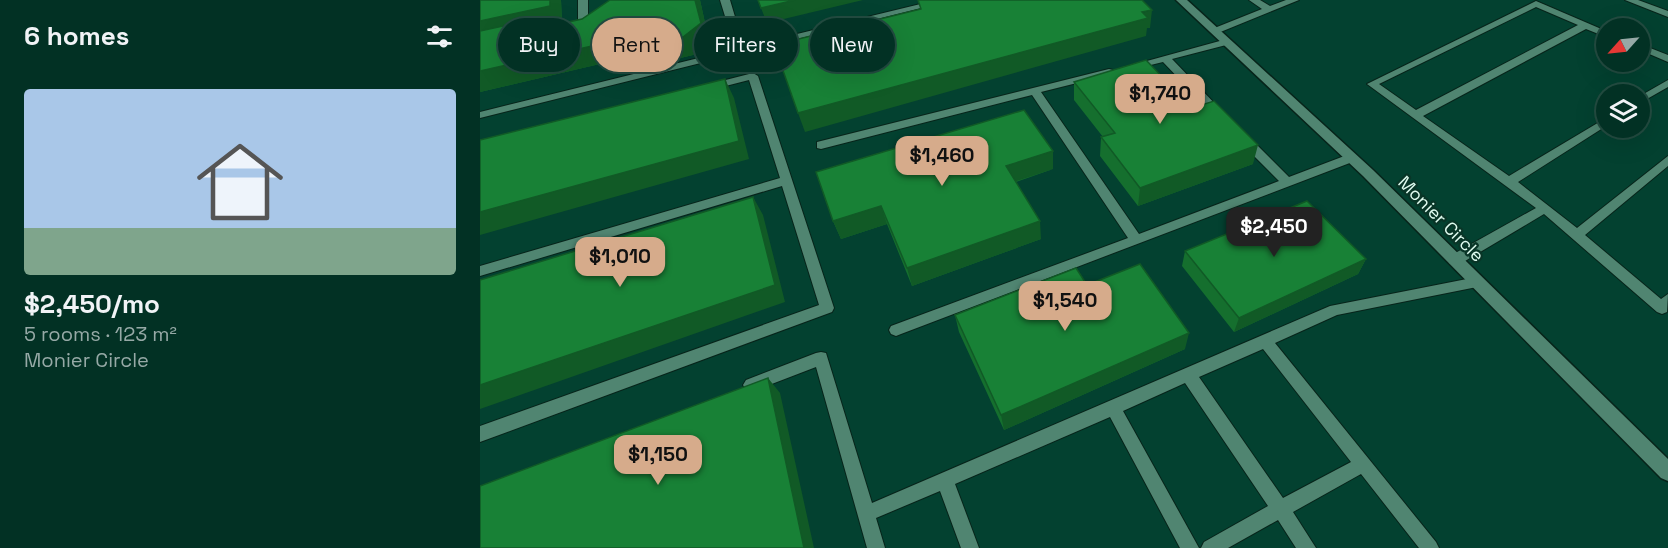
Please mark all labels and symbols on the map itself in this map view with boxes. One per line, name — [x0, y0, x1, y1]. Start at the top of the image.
north arrow — [1596, 18, 1650, 72]
pin: $1,740 — [1111, 74, 1209, 125]
pin: $1,460 — [893, 136, 991, 187]
street label: Monier Circle — [1393, 171, 1489, 267]
pin: $2,450 — [1225, 207, 1323, 258]
pin: $1,010 — [571, 237, 669, 288]
pin: $1,540 — [1016, 281, 1114, 332]
pin: $1,150 — [609, 435, 707, 486]

